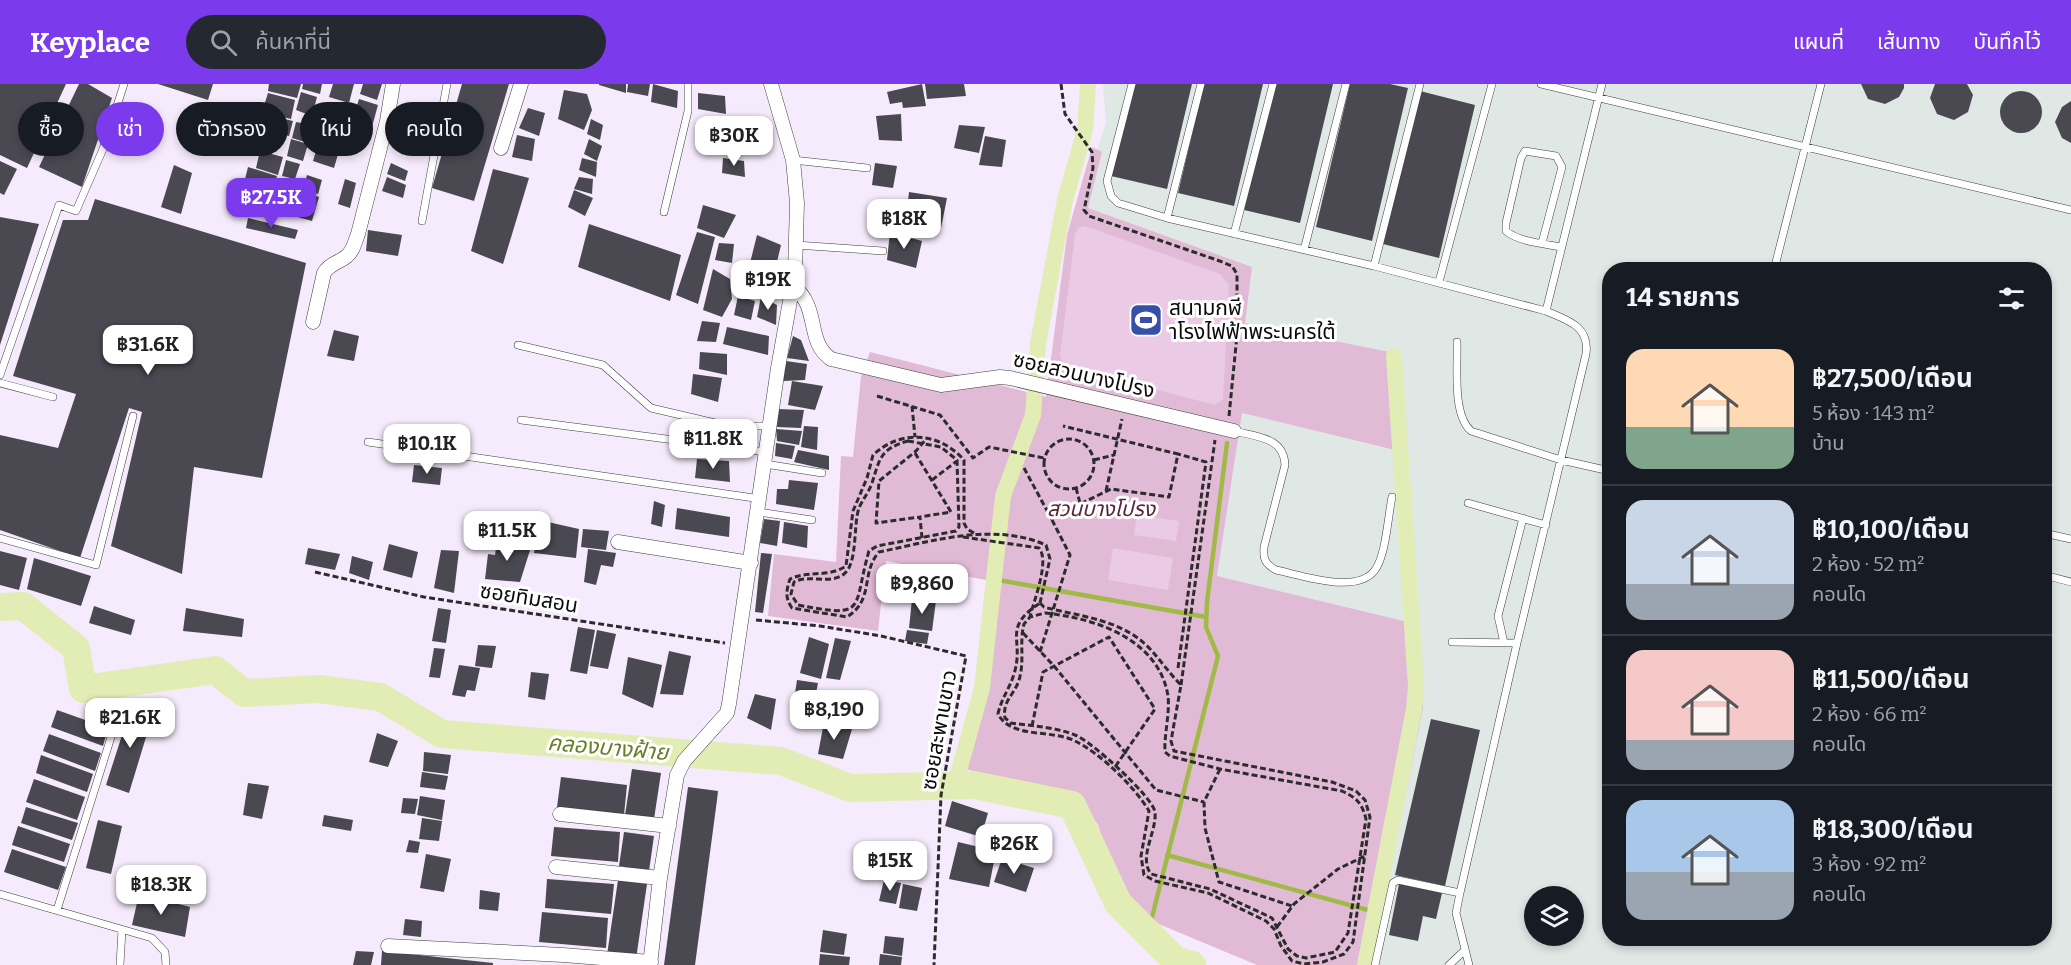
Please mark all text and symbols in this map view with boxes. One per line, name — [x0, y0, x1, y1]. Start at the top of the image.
search box — [186, 15, 606, 69]
text: Keyplace — [30, 26, 150, 59]
icon: search — [207, 26, 240, 59]
text: ค้นหาที่นี่ — [255, 28, 331, 55]
text: แผนที่ — [1793, 29, 1844, 55]
text: เส้นทาง — [1877, 29, 1941, 55]
text: บันทึกไว้ — [1974, 29, 2041, 55]
chip: ซื้อ — [18, 102, 84, 156]
chip: เช่า — [96, 102, 164, 156]
chip: ตัวกรอง — [176, 102, 288, 156]
chip: ใหม่ — [300, 102, 373, 156]
chip: คอนโด — [385, 102, 484, 156]
pin: ฿30K — [698, 116, 770, 167]
text: ฿30K — [709, 123, 759, 147]
pin: ฿27.5K — [222, 178, 320, 229]
text: ฿27.5K — [240, 185, 302, 209]
pin: ฿18K — [868, 199, 940, 250]
text: ฿18K — [881, 206, 927, 230]
pin: ฿19K — [732, 260, 804, 311]
text: ฿19K — [745, 267, 791, 291]
text: 14 รายการ — [1626, 282, 1740, 313]
icon: filters — [1995, 282, 2028, 315]
place label: สนามกฬี าโรงไฟฟ้าพระนครใต้ — [1169, 295, 1336, 345]
sports icon: สนามกฬี าโรงไฟฟ้าพระนครใต้ — [1128, 302, 1164, 338]
pin: ฿31.6K — [99, 325, 197, 376]
text: ฿31.6K — [117, 332, 179, 356]
street label: ซอยสวนบางโปรง — [1011, 346, 1157, 404]
text: ฿27,500/เดือน — [1812, 363, 1973, 394]
icon: home — [1674, 373, 1746, 445]
text: 5 ห้อง · 143 m² — [1812, 401, 1934, 425]
pin: ฿11.8K — [664, 419, 762, 470]
pin: ฿10.1K — [378, 424, 476, 475]
text: ฿11.8K — [683, 426, 743, 450]
text: ฿10.1K — [397, 431, 457, 455]
text: บ้าน — [1812, 431, 1844, 455]
park label: สวนบางโปรง — [1047, 496, 1157, 522]
pin: ฿11.5K — [458, 511, 556, 562]
text: ฿10,100/เดือน — [1812, 514, 1970, 545]
text: ฿11.5K — [478, 518, 537, 542]
icon: home — [1674, 524, 1746, 596]
text: 2 ห้อง · 52 m² — [1812, 552, 1924, 576]
pin: ฿9,860 — [873, 564, 971, 615]
text: ฿9,860 — [890, 571, 954, 595]
street label: ซอยทิมสอน — [478, 577, 580, 619]
text: คอนโด — [1812, 582, 1866, 606]
text: ฿11,500/เดือน — [1812, 664, 1969, 695]
street label: ซอยสะพานขาว — [916, 668, 962, 792]
icon: home — [1674, 674, 1746, 746]
pin: ฿8,190 — [785, 690, 883, 741]
text: ฿8,190 — [804, 697, 864, 721]
pin: ฿21.6K — [81, 698, 179, 749]
text: 2 ห้อง · 66 m² — [1812, 702, 1927, 726]
text: ฿21.6K — [99, 705, 161, 729]
water label: คลองบางฝ้าย — [547, 729, 671, 766]
text: คอนโด — [1812, 732, 1866, 756]
text: ฿18,300/เดือน — [1812, 814, 1974, 845]
pin: ฿26K — [978, 824, 1050, 875]
icon: home — [1674, 824, 1746, 896]
text: ฿26K — [989, 831, 1039, 855]
pin: ฿15K — [854, 841, 926, 892]
text: ฿15K — [867, 848, 913, 872]
text: 3 ห้อง · 92 m² — [1812, 852, 1926, 876]
pin: ฿18.3K — [112, 865, 210, 916]
text: ฿18.3K — [130, 872, 192, 896]
text: คอนโด — [1812, 882, 1866, 906]
map controls — [1524, 886, 1584, 946]
button: layers — [1524, 886, 1584, 946]

